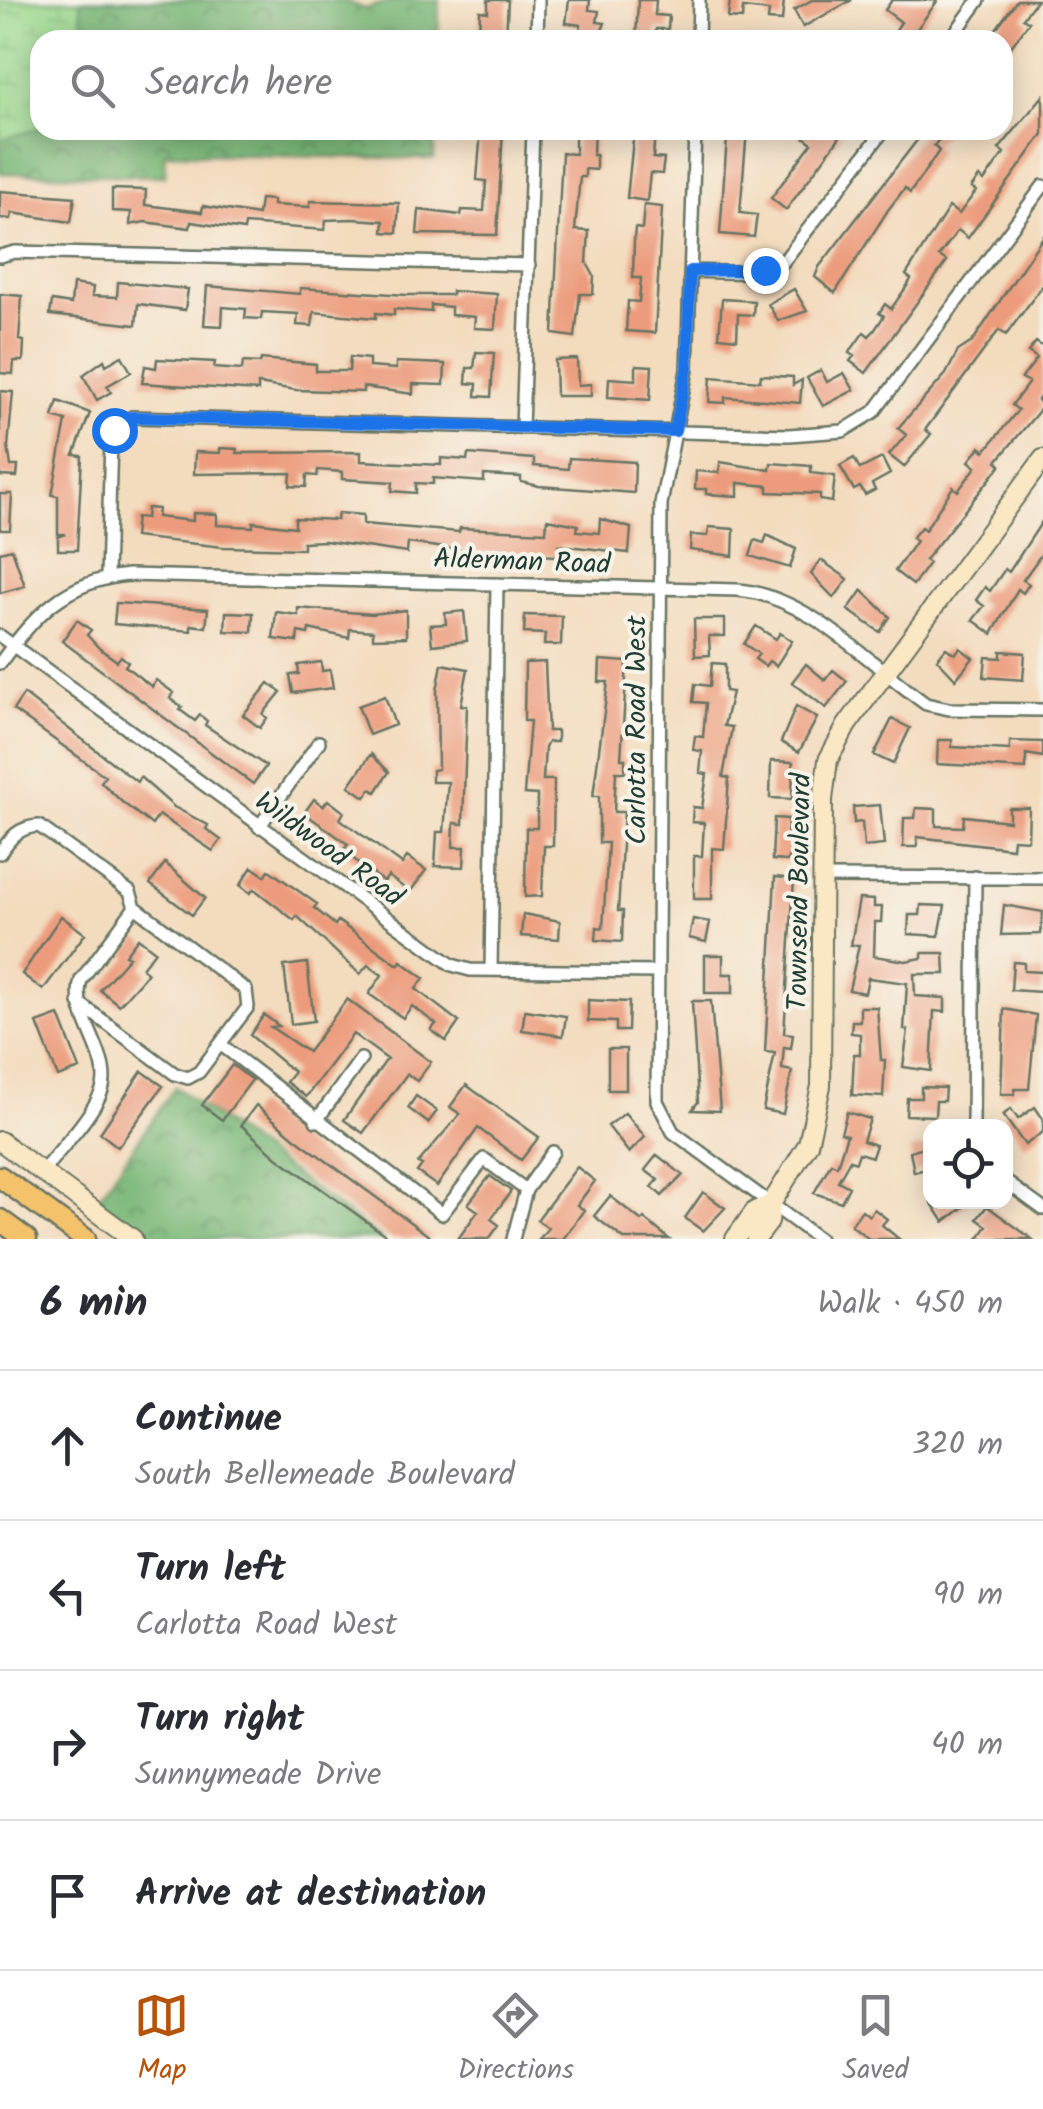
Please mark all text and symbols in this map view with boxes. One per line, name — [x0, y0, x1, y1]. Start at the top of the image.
search box — [30, 30, 1013, 140]
text: Search here — [145, 55, 332, 115]
icon: search — [65, 58, 120, 113]
route end — [743, 248, 789, 294]
route start — [92, 408, 138, 454]
street label: Alderman Road — [432, 537, 612, 588]
street label: Carlotta Road West — [615, 614, 660, 845]
street label: Townsend Boulevard — [776, 772, 825, 1011]
street label: Wildwood Road — [245, 780, 413, 920]
map controls — [923, 1119, 1013, 1209]
button: locate — [923, 1119, 1013, 1209]
text: 6 min — [40, 1271, 148, 1338]
text: Walk · 450 m — [818, 1279, 1003, 1330]
text: Continue — [135, 1390, 282, 1450]
icon: ahead — [40, 1418, 95, 1473]
text: 320 m — [912, 1420, 1003, 1471]
text: South Bellemeade Boulevard — [135, 1450, 515, 1501]
text: Turn left — [135, 1540, 286, 1600]
icon: left — [40, 1568, 95, 1623]
text: 90 m — [933, 1570, 1003, 1621]
text: Carlotta Road West — [135, 1600, 397, 1651]
text: Turn right — [135, 1690, 304, 1750]
icon: right — [40, 1718, 95, 1773]
text: 40 m — [931, 1720, 1003, 1771]
text: Sunnymeade Drive — [135, 1750, 381, 1801]
text: Arrive at destination — [135, 1865, 486, 1925]
icon: arrive — [40, 1868, 95, 1923]
tab: Map — [134, 1988, 189, 2093]
tab: Directions — [458, 1988, 574, 2093]
tab: Saved — [842, 1988, 909, 2093]

